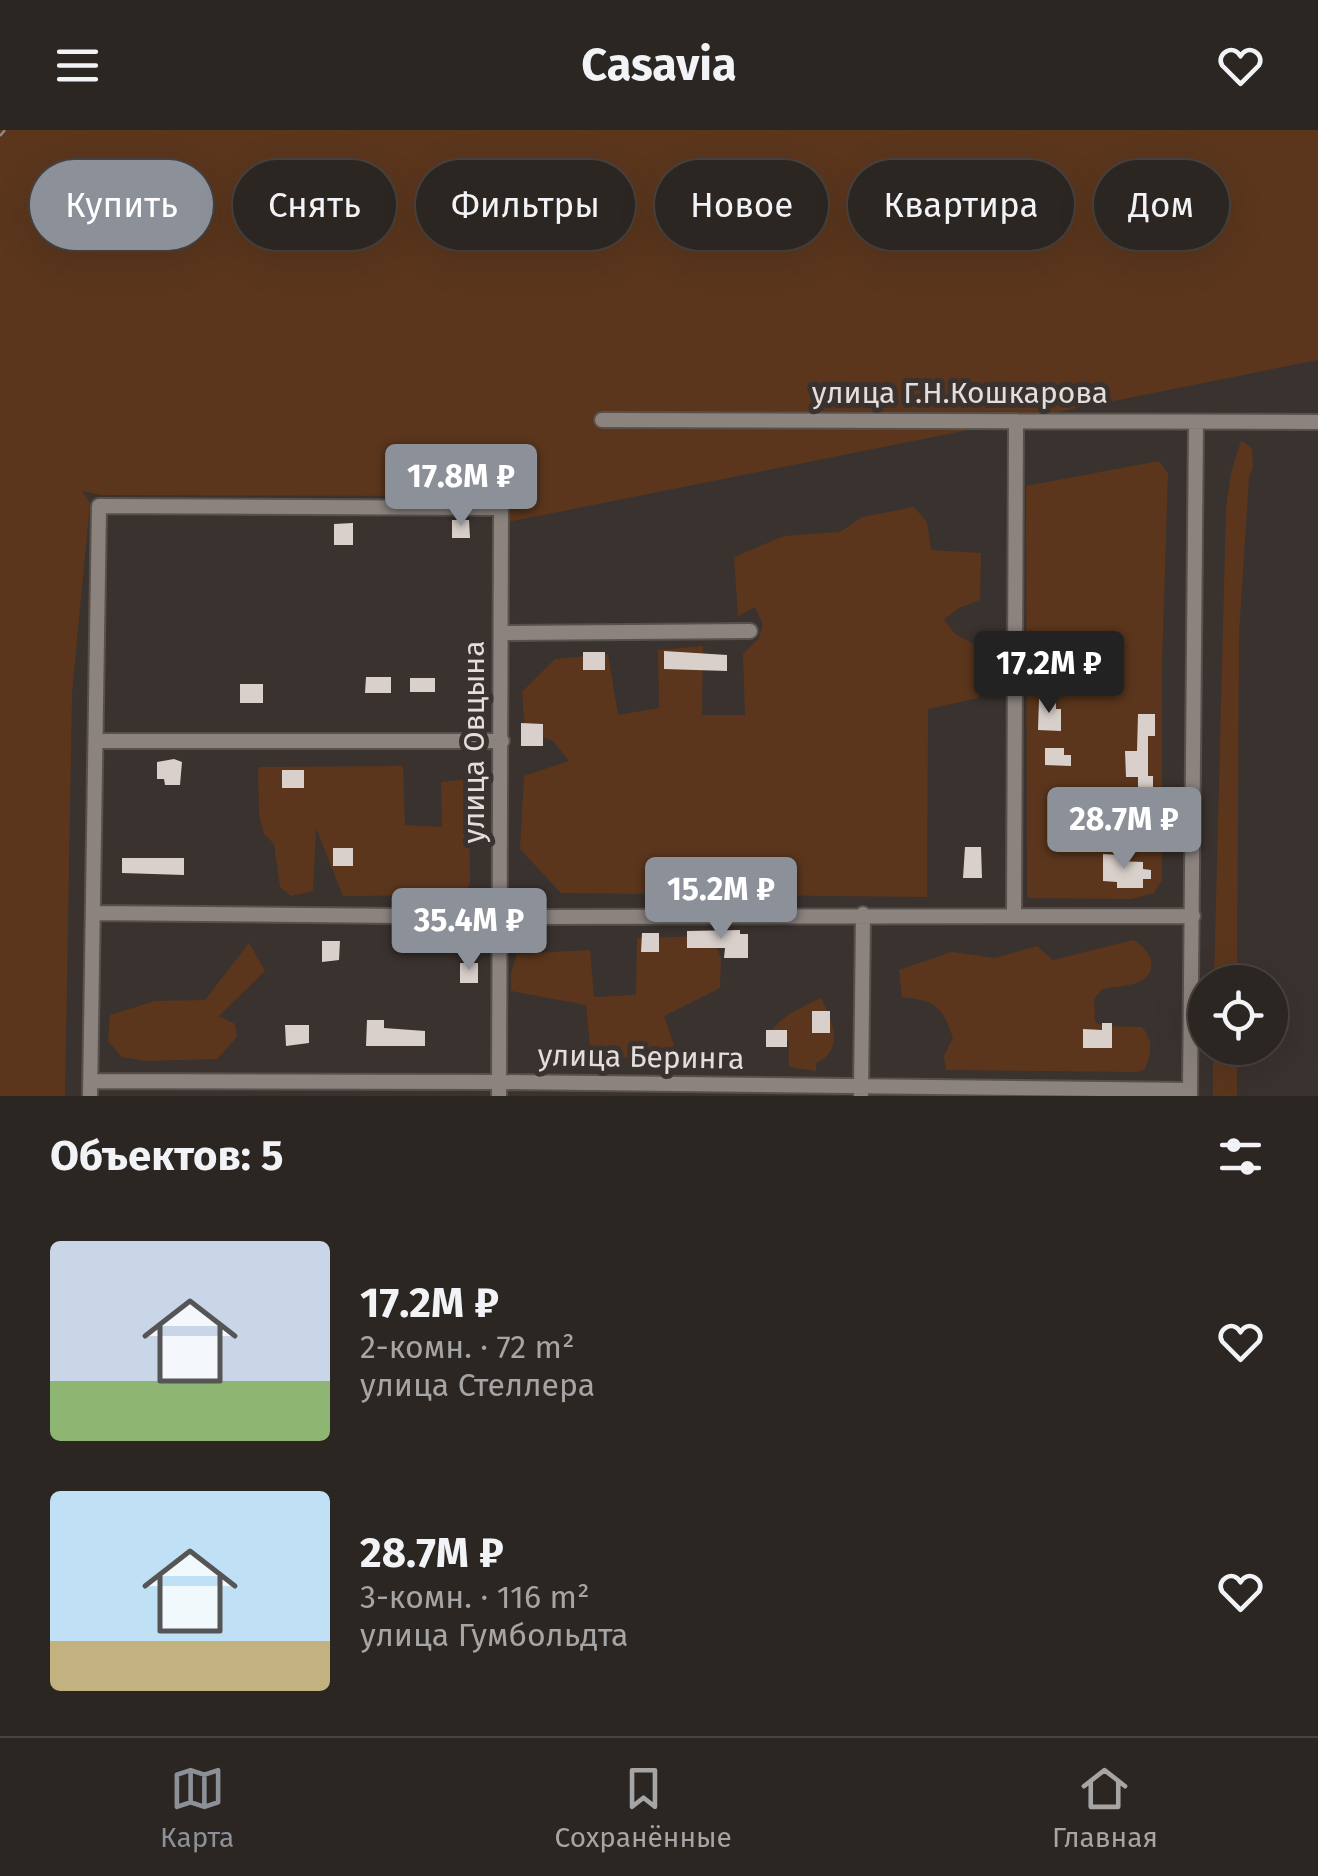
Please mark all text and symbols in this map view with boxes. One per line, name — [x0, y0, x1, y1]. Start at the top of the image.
icon: menu — [50, 38, 105, 93]
text: Casavia — [581, 38, 737, 92]
icon: heart — [1213, 38, 1268, 93]
chip: Купить — [30, 160, 213, 250]
chip: Снять — [233, 160, 396, 250]
chip: Фильтры — [416, 160, 635, 250]
chip: Новое — [655, 160, 828, 250]
chip: Квартира — [848, 160, 1074, 250]
chip: Дом — [1094, 160, 1229, 250]
street label: улица Г.Н.Кошкарова — [812, 375, 1108, 411]
pin: 17.8M ₽ — [369, 444, 553, 529]
text: 17.8M ₽ — [407, 457, 515, 495]
pin: 17.2M ₽ — [957, 631, 1141, 716]
street label: улица Овцына — [456, 641, 492, 843]
text: 17.2M ₽ — [996, 644, 1102, 682]
pin: 28.7M ₽ — [1032, 787, 1216, 872]
text: 28.7M ₽ — [1069, 800, 1179, 838]
pin: 15.2M ₽ — [629, 857, 813, 942]
text: 15.2M ₽ — [667, 870, 775, 908]
pin: 35.4M ₽ — [377, 888, 561, 973]
text: 35.4M ₽ — [414, 901, 524, 939]
map controls — [1188, 965, 1288, 1065]
button: locate — [1188, 965, 1288, 1065]
street label: улица Беринга — [537, 1037, 745, 1077]
icon: filters — [1213, 1129, 1268, 1184]
text: Объектов: 5 — [50, 1131, 283, 1181]
text: 17.2M ₽ — [360, 1278, 499, 1328]
icon: home — [130, 1281, 250, 1401]
icon: heart — [1213, 1314, 1268, 1369]
text: 2-комн. · 72 m² — [360, 1328, 575, 1366]
text: улица Стеллера — [360, 1366, 595, 1404]
text: 28.7M ₽ — [360, 1528, 504, 1578]
icon: home — [130, 1531, 250, 1651]
icon: heart — [1213, 1564, 1268, 1619]
text: 3-комн. · 116 m² — [360, 1578, 590, 1616]
text: улица Гумбольдта — [360, 1616, 628, 1654]
tab: Карта — [160, 1761, 234, 1854]
tab: Сохранённые — [555, 1761, 732, 1854]
tab: Главная — [1052, 1761, 1158, 1854]

